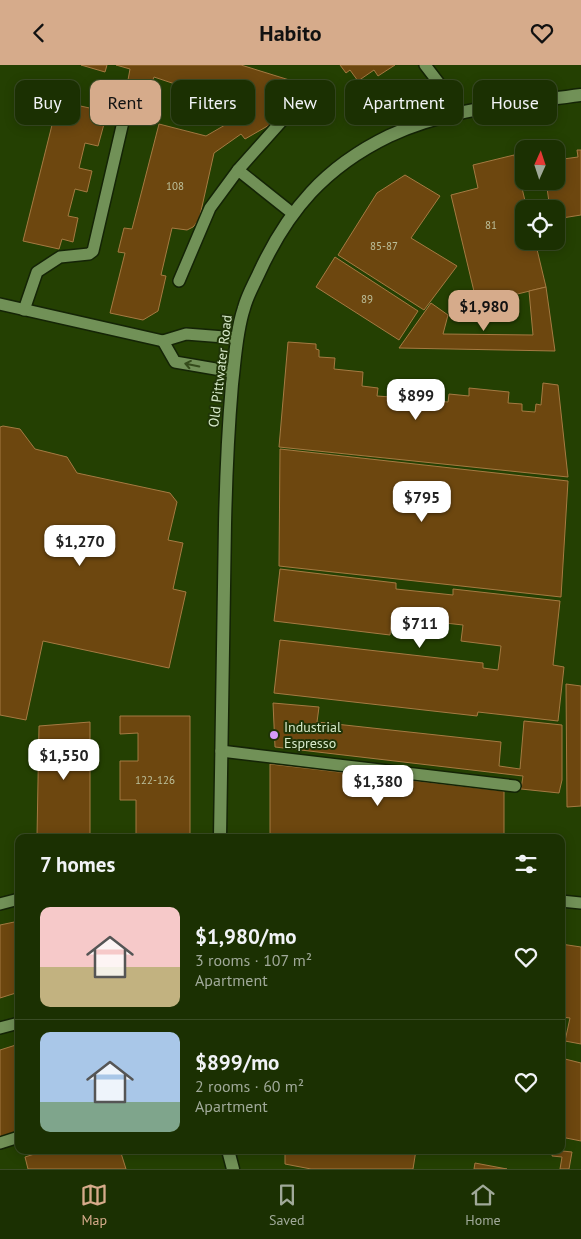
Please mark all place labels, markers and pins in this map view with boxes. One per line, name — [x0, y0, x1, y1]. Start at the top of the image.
pin: $1,980 — [443, 289, 525, 332]
pin: $899 — [386, 379, 446, 421]
pin: $795 — [392, 481, 452, 523]
pin: $1,270 — [39, 525, 121, 567]
pin: $711 — [390, 607, 450, 649]
place label: Industrial Espresso — [284, 718, 341, 752]
marker: Industrial Espresso — [268, 729, 280, 741]
pin: $1,550 — [23, 739, 105, 781]
pin: $1,380 — [337, 765, 419, 807]

